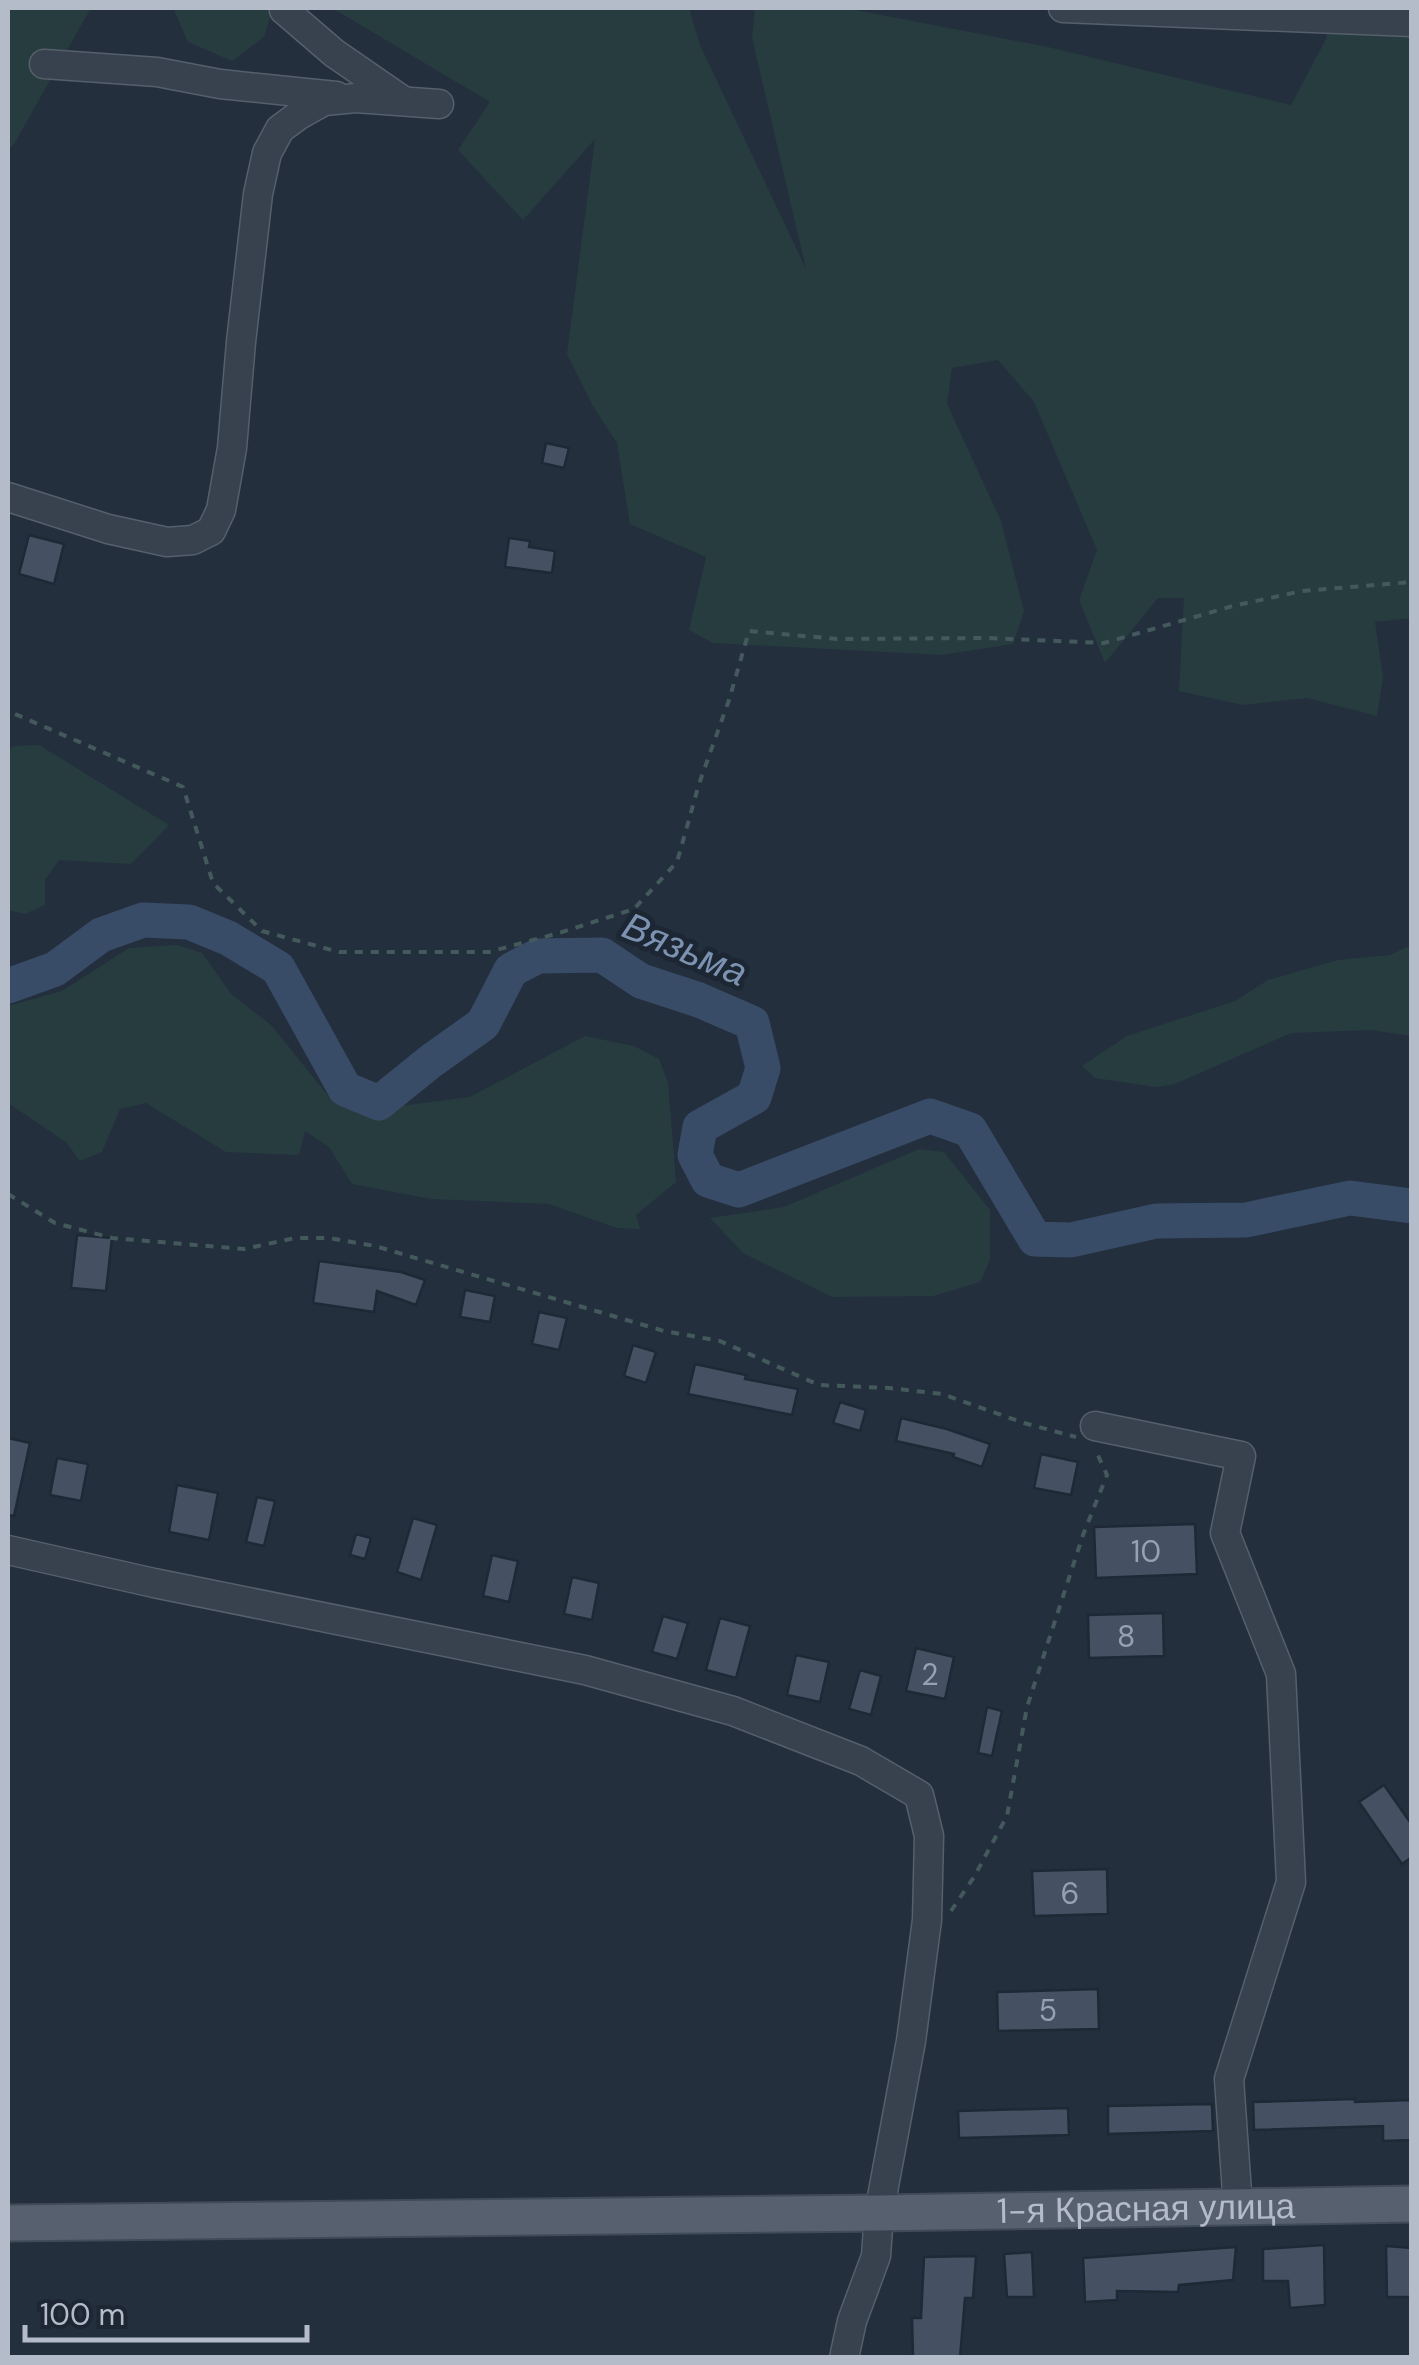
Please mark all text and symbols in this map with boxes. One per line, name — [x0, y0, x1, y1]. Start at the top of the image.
water label: Вязьма — [615, 900, 755, 998]
house number: 10 — [1131, 1532, 1161, 1571]
house number: 8 — [1117, 1617, 1135, 1656]
house number: 2 — [921, 1655, 939, 1694]
house number: 6 — [1061, 1874, 1079, 1913]
house number: 5 — [1039, 1991, 1057, 2030]
street label: 1-я Красная улица — [996, 2183, 1296, 2234]
scale bar — [25, 2280, 308, 2342]
text: 100 m — [40, 2295, 125, 2334]

